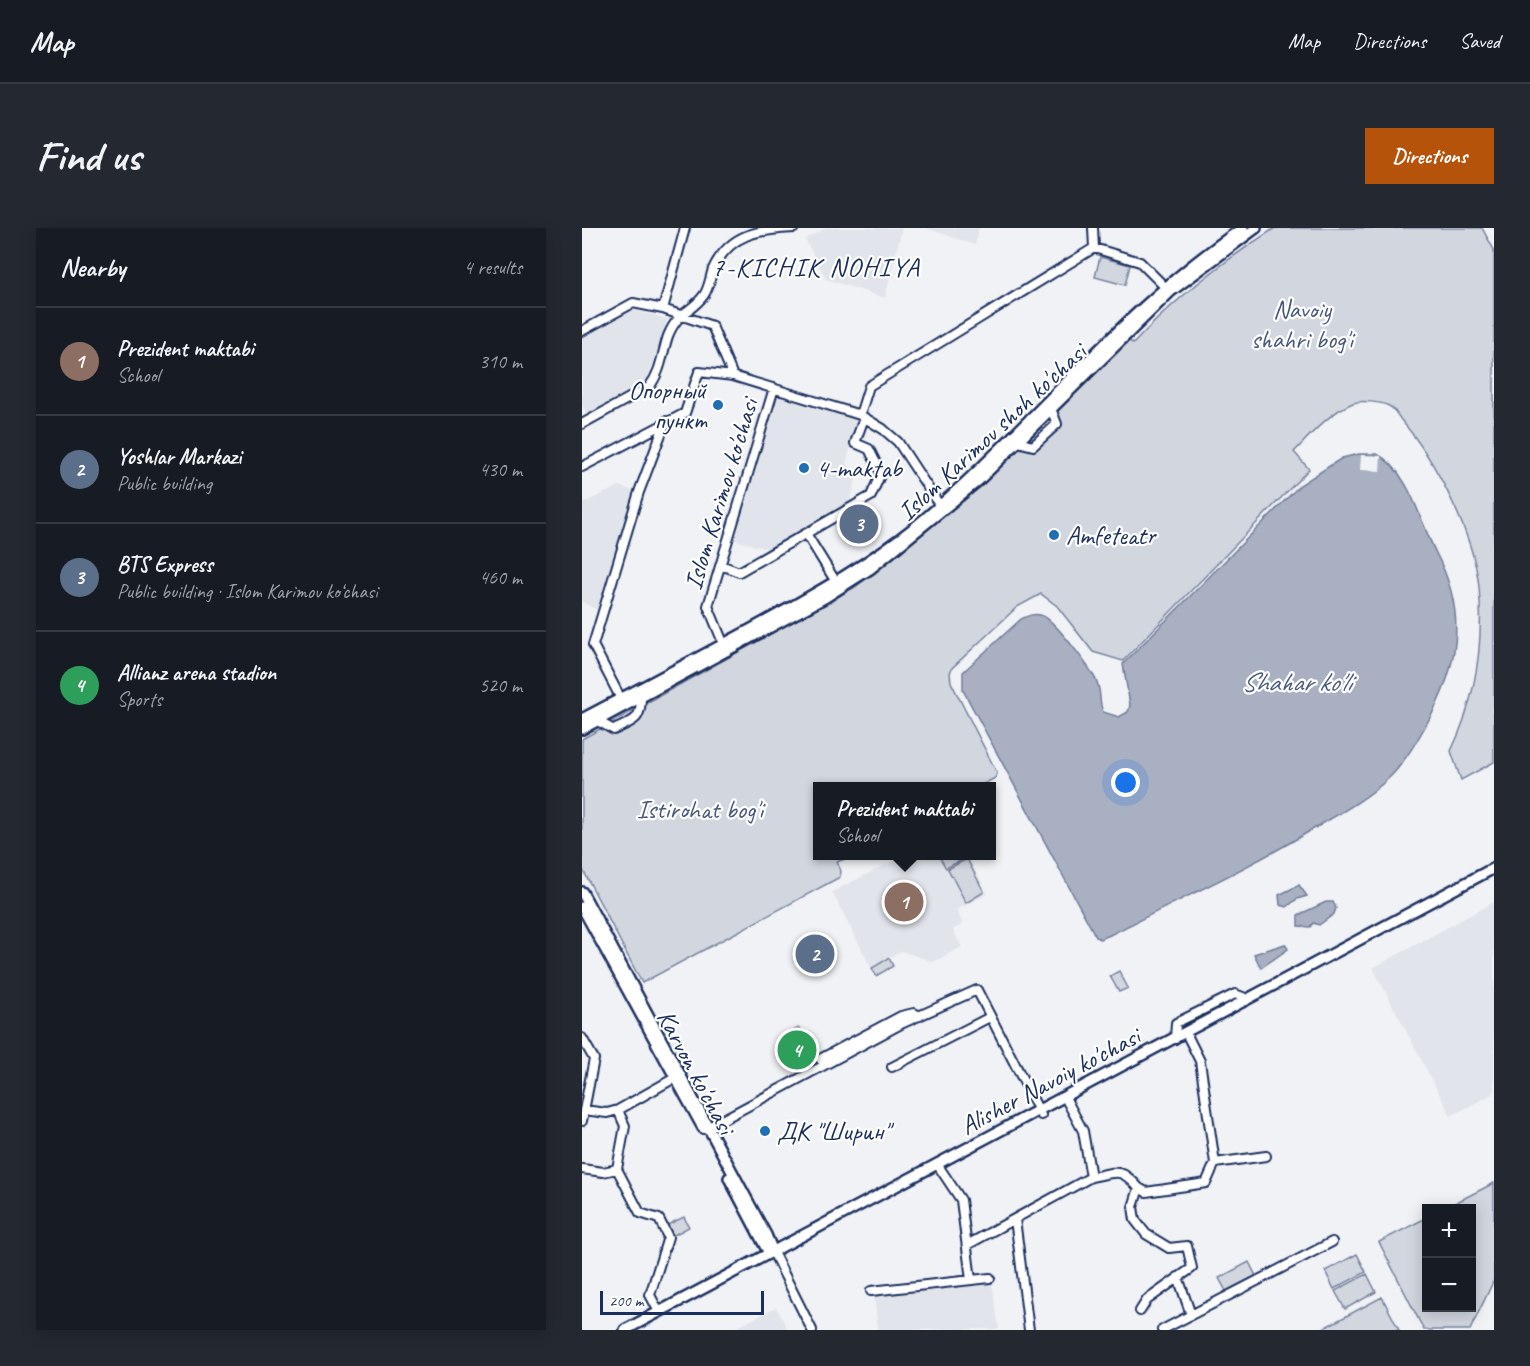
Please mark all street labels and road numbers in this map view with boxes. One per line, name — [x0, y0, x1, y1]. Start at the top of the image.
street label: Islom Karimov shoh ko'chasi — [891, 334, 1096, 528]
street label: Islom Karimov ko'chasi — [676, 391, 767, 594]
street label: Karvon ko'chasi — [649, 1004, 744, 1143]
street label: Alisher Navoiy ko'chasi — [954, 1018, 1148, 1142]

